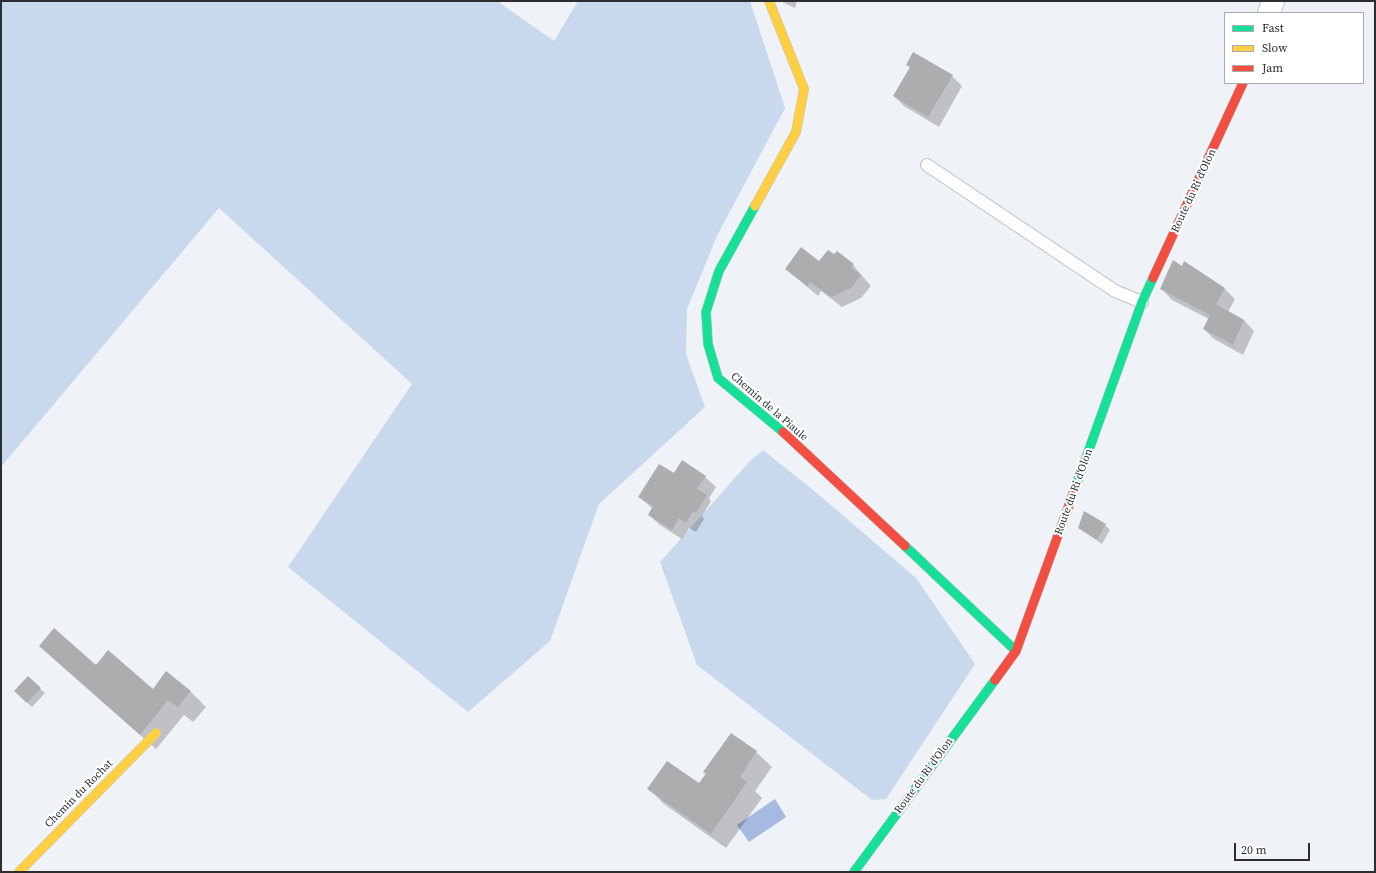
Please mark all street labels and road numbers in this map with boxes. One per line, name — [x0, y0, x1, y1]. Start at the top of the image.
street label: Route du Ri d'Olon — [1169, 147, 1219, 235]
street label: Chemin de la Piaule — [728, 370, 810, 444]
street label: Route du Ri d'Olon — [1052, 447, 1096, 537]
street label: Route du Ri d'Olon — [892, 735, 956, 817]
street label: Chemin du Rochat — [42, 757, 116, 831]

